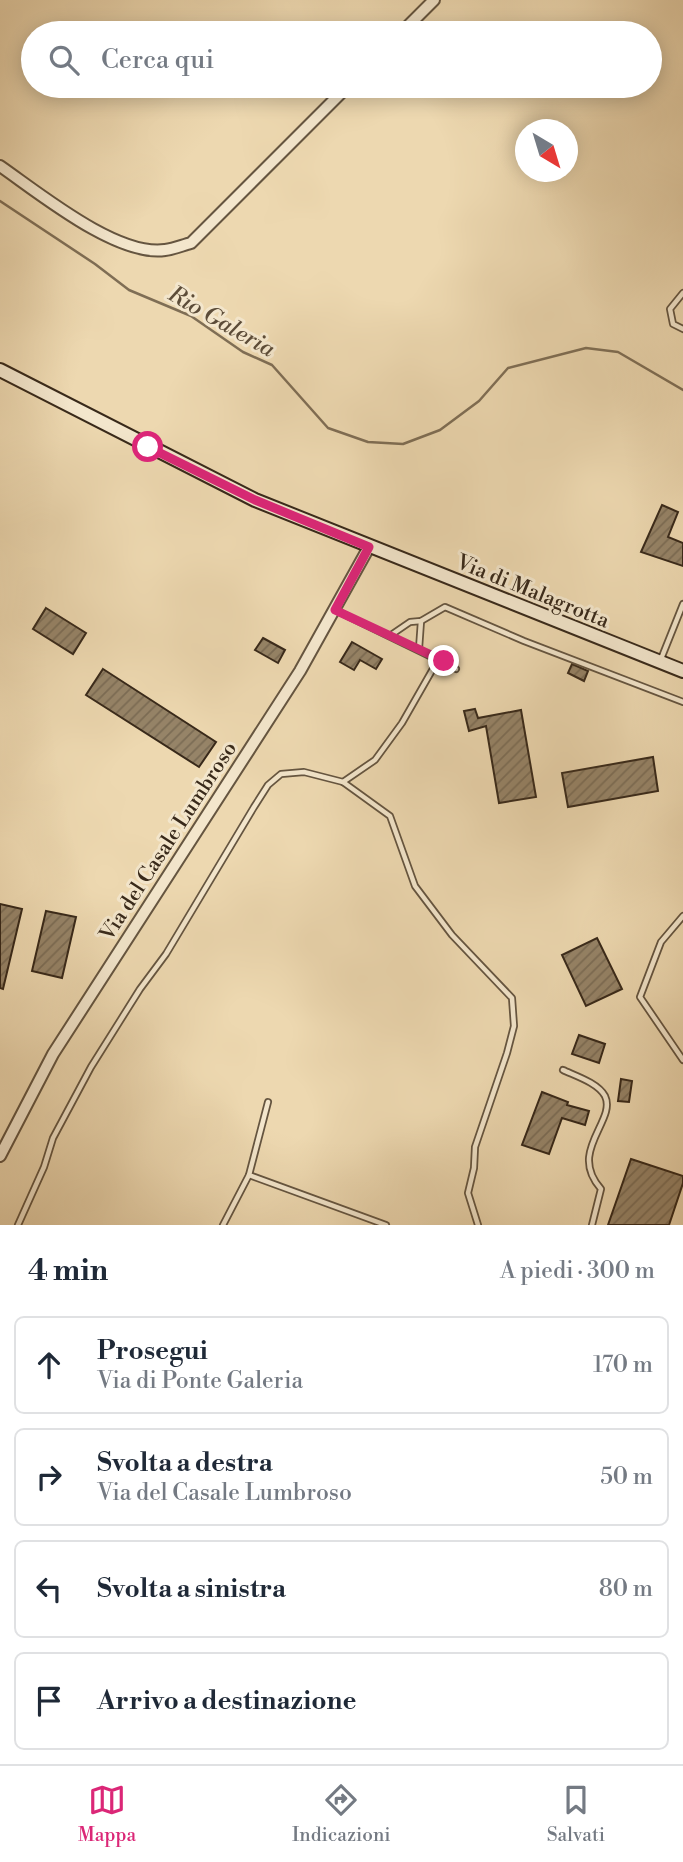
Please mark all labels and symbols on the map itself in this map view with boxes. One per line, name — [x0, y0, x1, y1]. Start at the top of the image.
north arrow — [515, 119, 578, 182]
water label: Rio Galeria — [162, 280, 280, 364]
route start — [132, 431, 163, 462]
street label: Via di Malagrotta — [451, 549, 613, 635]
route end — [428, 645, 459, 676]
street label: Via del Casale Lumbroso — [94, 737, 243, 947]

